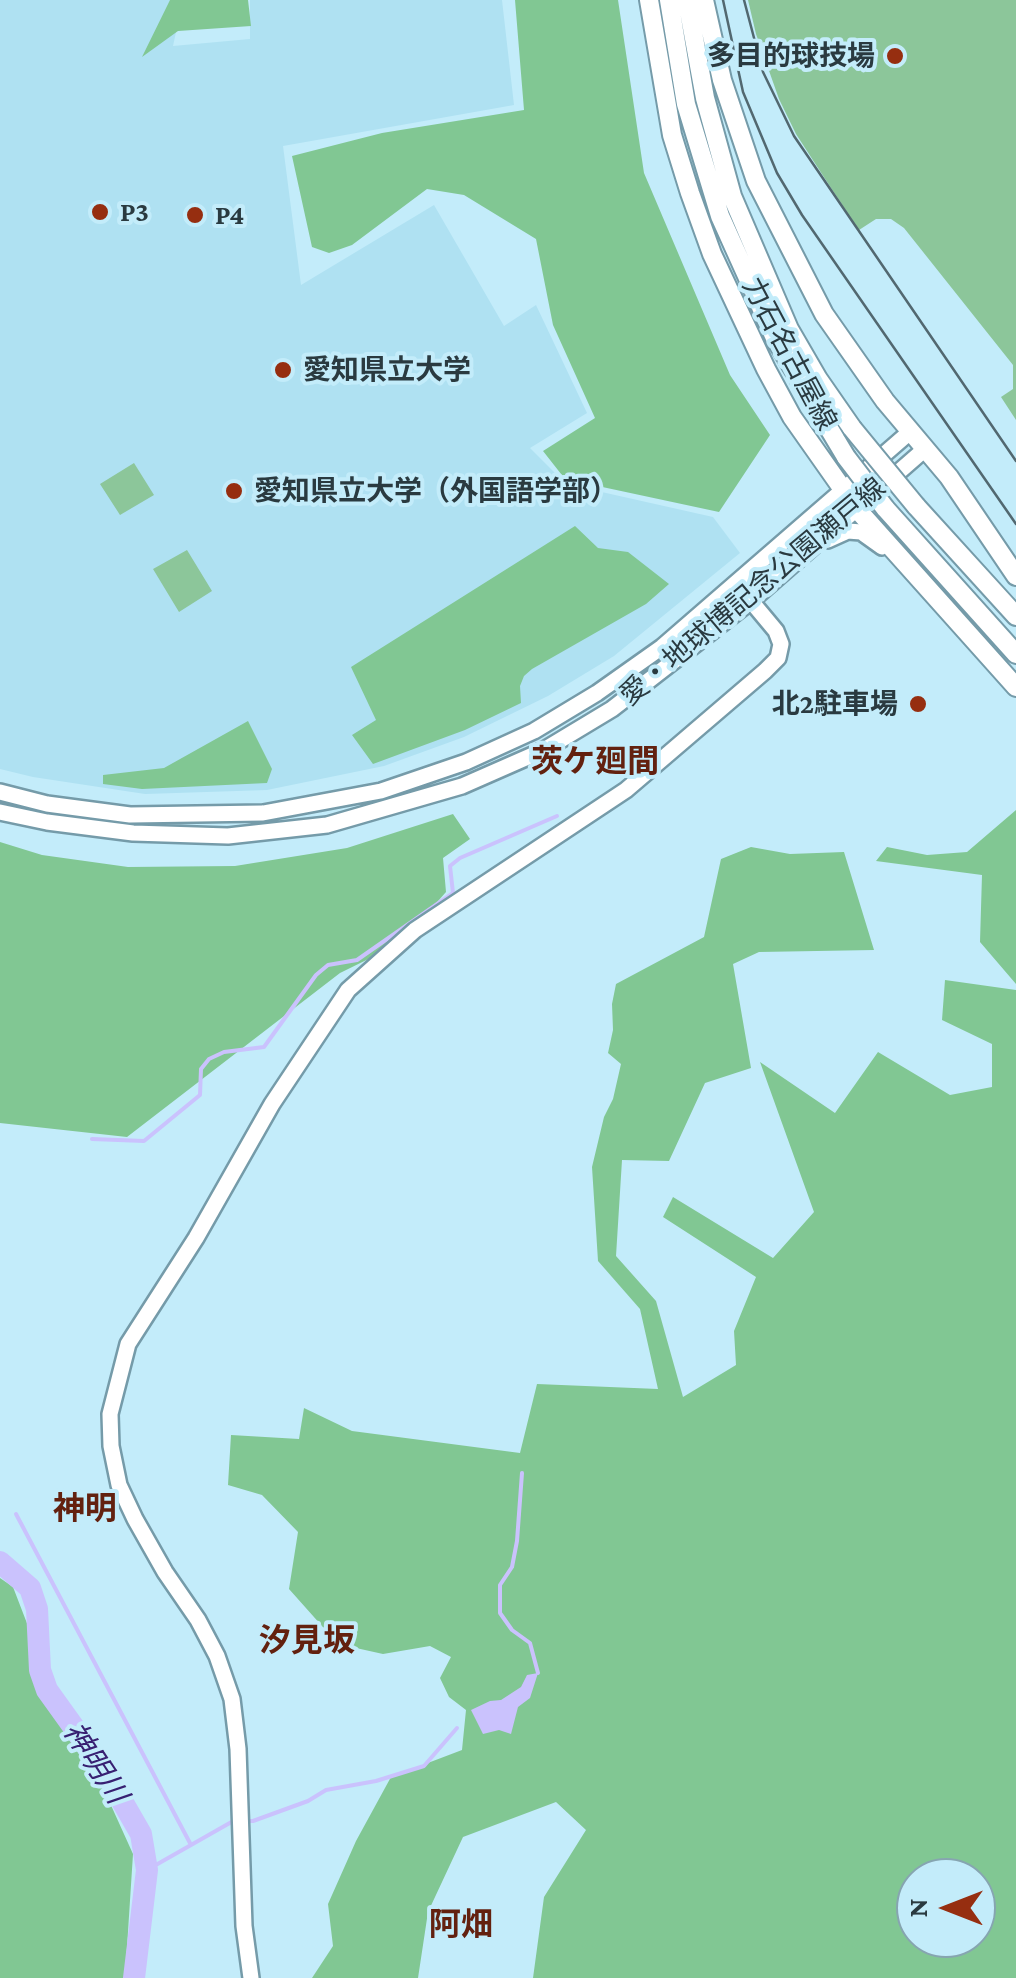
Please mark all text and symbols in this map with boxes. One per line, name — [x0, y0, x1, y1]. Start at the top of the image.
place label: 多目的球技場 — [707, 39, 875, 73]
marker: 多目的球技場 — [884, 45, 906, 67]
place label: P3 — [120, 195, 149, 229]
place label: P4 — [215, 198, 244, 232]
marker: P3 — [89, 201, 111, 223]
marker: P4 — [184, 204, 206, 226]
street label: 力石名古屋線 — [735, 272, 843, 436]
place label: 愛知県立大学 — [303, 353, 471, 387]
marker: 愛知県立大学 — [272, 359, 294, 381]
street label: 愛・地球博記念公園瀬戸線 — [614, 471, 892, 713]
place label: 愛知県立大学（外国語学部） — [254, 474, 618, 508]
marker: 愛知県立大学（外国語学部） — [223, 480, 245, 502]
place label: 北2駐車場 — [772, 687, 898, 721]
marker: 北2駐車場 — [907, 693, 929, 715]
district label: 茨ケ廻間 — [531, 743, 659, 781]
district label: 神明 — [53, 1490, 117, 1528]
district label: 汐見坂 — [259, 1622, 355, 1660]
water label: 神明川 — [55, 1715, 135, 1811]
north arrow — [896, 1858, 996, 1958]
text: N — [902, 1898, 933, 1918]
district label: 阿畑 — [429, 1906, 493, 1944]

